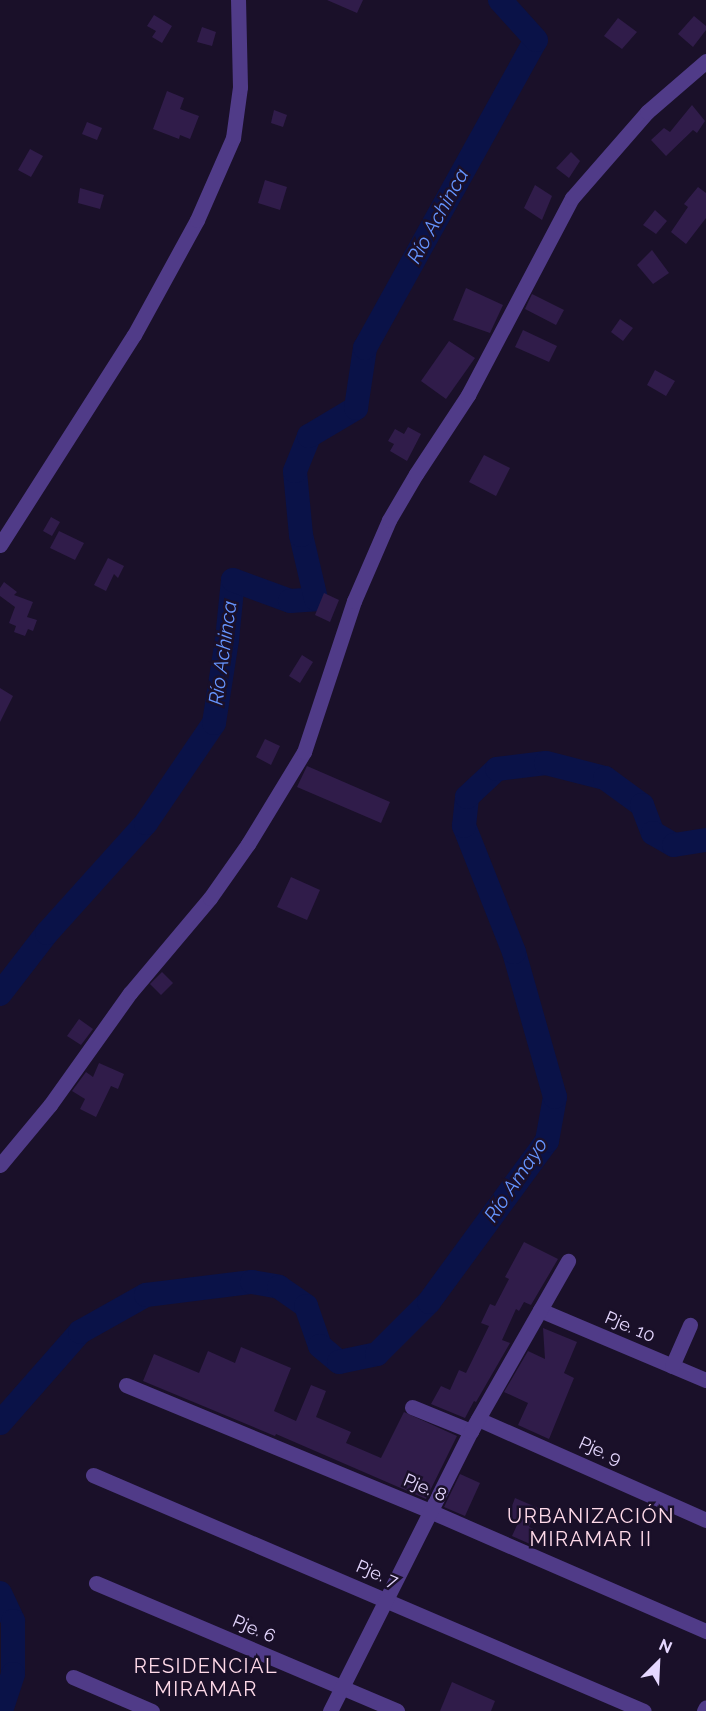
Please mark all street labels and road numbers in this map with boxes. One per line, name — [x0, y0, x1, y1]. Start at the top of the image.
street label: Pje. 10 — [602, 1307, 658, 1347]
street label: Pje. 9 — [575, 1432, 625, 1470]
street label: Pje. 8 — [400, 1469, 450, 1507]
street label: Pje. 7 — [353, 1556, 401, 1592]
street label: Pje. 6 — [229, 1610, 279, 1648]

